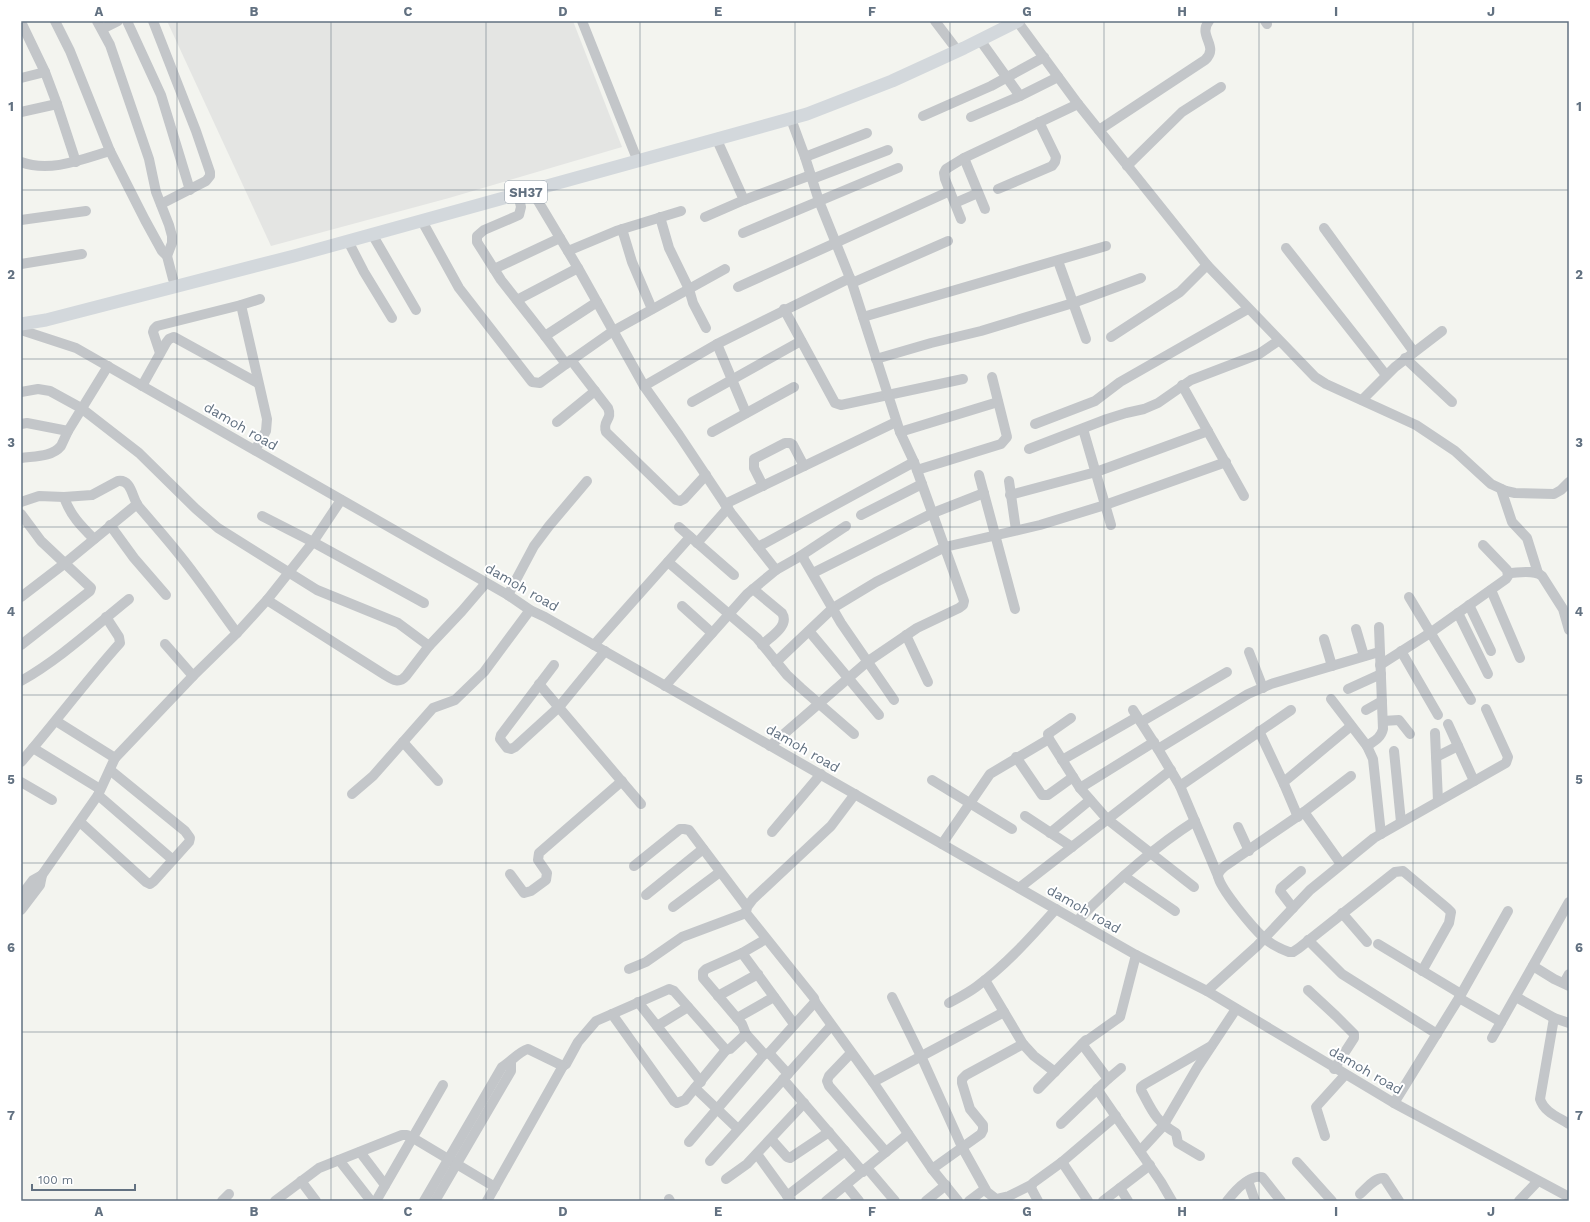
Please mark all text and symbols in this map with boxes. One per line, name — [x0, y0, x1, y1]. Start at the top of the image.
text: A — [95, 4, 104, 19]
text: B — [250, 4, 259, 19]
text: C — [404, 4, 413, 19]
text: D — [558, 4, 568, 19]
text: E — [714, 4, 722, 19]
text: F — [868, 4, 876, 19]
text: G — [1022, 4, 1032, 19]
text: H — [1177, 4, 1187, 19]
text: I — [1334, 4, 1338, 19]
text: J — [1487, 4, 1495, 19]
text: 1 — [8, 99, 14, 114]
text: 1 — [1576, 99, 1582, 114]
road number: SH37 — [505, 181, 547, 203]
text: 2 — [7, 267, 15, 282]
text: 2 — [1575, 267, 1583, 282]
street label: damoh road — [201, 398, 281, 454]
text: 3 — [7, 435, 15, 450]
text: 3 — [1575, 435, 1583, 450]
street label: damoh road — [482, 559, 562, 615]
text: 4 — [7, 604, 16, 619]
text: 4 — [1575, 604, 1584, 619]
street label: damoh road — [763, 720, 843, 776]
text: 5 — [7, 772, 15, 787]
text: 5 — [1575, 772, 1583, 787]
street label: damoh road — [1044, 881, 1124, 937]
text: 6 — [7, 940, 15, 955]
text: 6 — [1575, 940, 1583, 955]
street label: damoh road — [1326, 1042, 1406, 1098]
text: 7 — [7, 1108, 15, 1123]
text: 7 — [1575, 1108, 1583, 1123]
scale bar — [32, 1166, 135, 1192]
text: 100 m — [38, 1173, 73, 1187]
text: A — [95, 1204, 104, 1219]
text: B — [250, 1204, 259, 1219]
text: C — [404, 1204, 413, 1219]
text: D — [558, 1204, 568, 1219]
text: E — [714, 1204, 722, 1219]
text: F — [868, 1204, 876, 1219]
text: G — [1022, 1204, 1032, 1219]
text: H — [1177, 1204, 1187, 1219]
text: I — [1334, 1204, 1338, 1219]
text: J — [1487, 1204, 1495, 1219]

